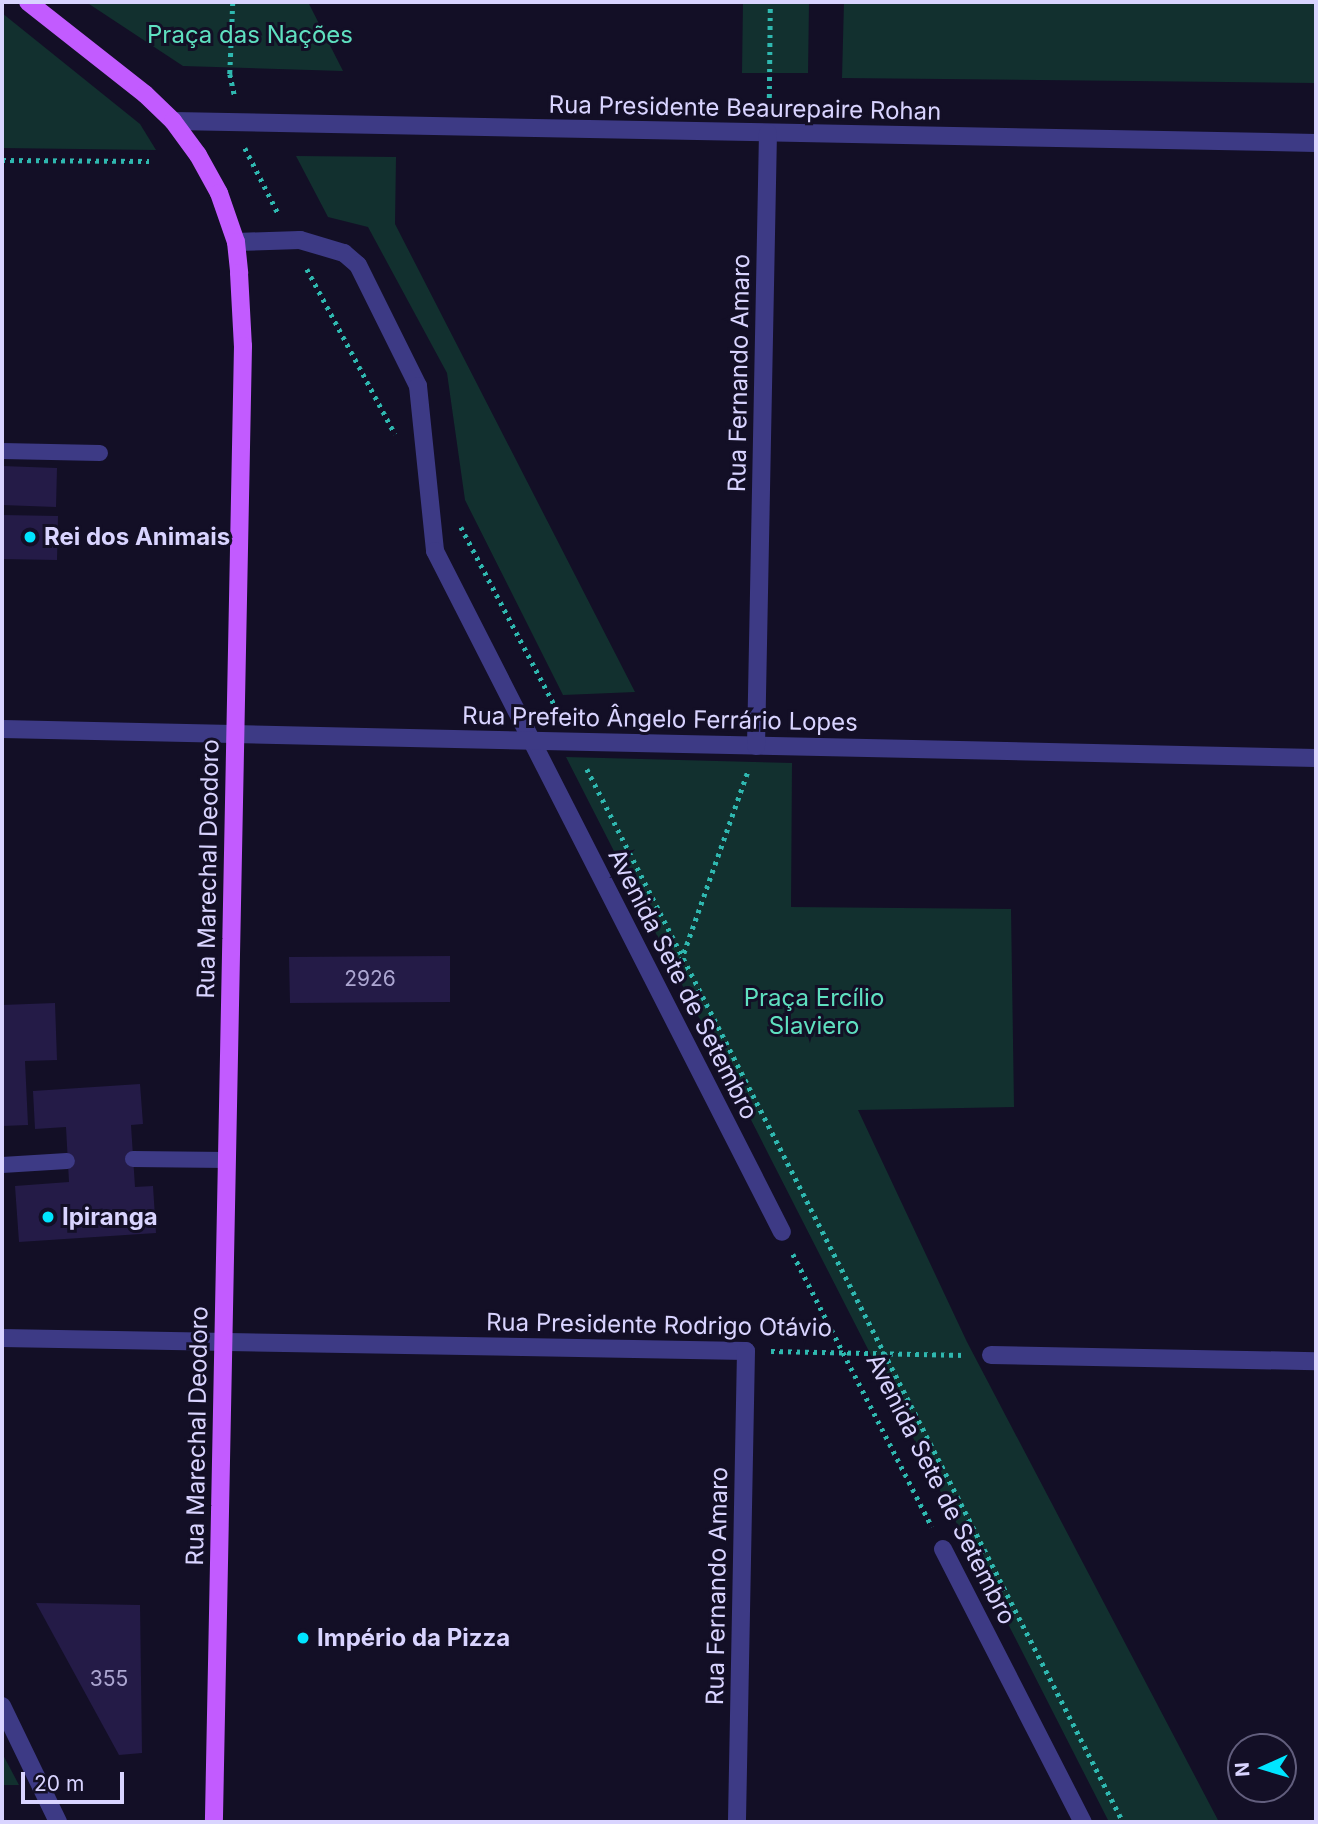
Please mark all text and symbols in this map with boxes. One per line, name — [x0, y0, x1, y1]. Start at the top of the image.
park label: Praça das Nações — [147, 21, 353, 49]
street label: Rua Presidente Beaurepaire Rohan — [548, 90, 942, 126]
street label: Rua Fernando Amaro — [723, 254, 755, 492]
place label: Rei dos Animais — [44, 523, 230, 551]
marker: Rei dos Animais — [22, 529, 38, 545]
street label: Rua Prefeito Ângelo Ferrário Lopes — [462, 701, 858, 737]
street label: Rua Marechal Deodoro — [191, 739, 225, 999]
street label: Avenida Sete de Setembro — [602, 844, 764, 1124]
house number: 2926 — [344, 966, 396, 992]
park label: Praça Ercílio Slaviero — [744, 984, 884, 1040]
place label: Ipiranga — [62, 1203, 158, 1231]
marker: Ipiranga — [40, 1209, 56, 1225]
street label: Rua Marechal Deodoro — [180, 1306, 214, 1566]
street label: Rua Presidente Rodrigo Otávio — [486, 1308, 832, 1342]
street label: Avenida Sete de Setembro — [860, 1349, 1022, 1629]
street label: Rua Fernando Amaro — [701, 1467, 733, 1705]
place label: Império da Pizza — [317, 1624, 510, 1652]
marker: Império da Pizza — [295, 1630, 311, 1646]
house number: 355 — [90, 1666, 128, 1692]
north arrow — [1227, 1733, 1297, 1803]
scale bar — [24, 1758, 128, 1802]
text: N — [1231, 1761, 1255, 1777]
text: 20 m — [34, 1771, 84, 1796]

